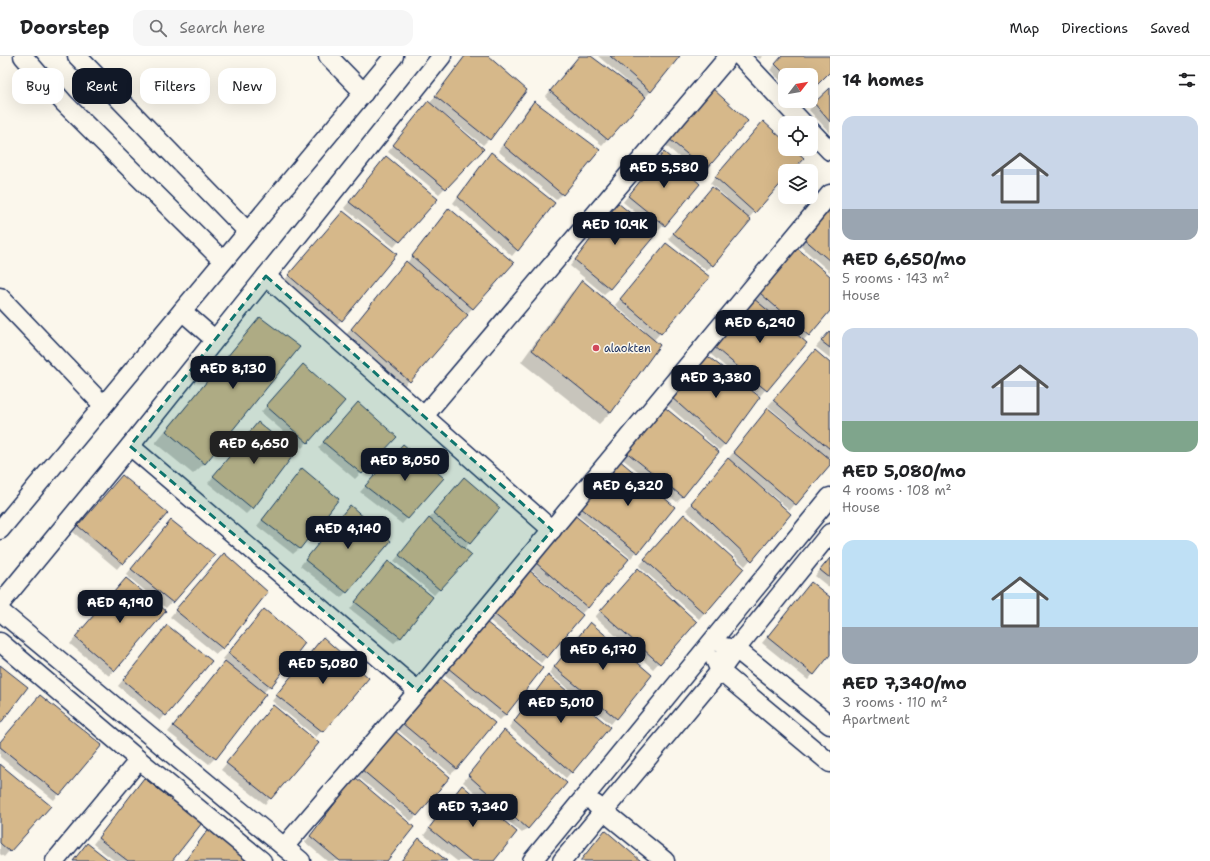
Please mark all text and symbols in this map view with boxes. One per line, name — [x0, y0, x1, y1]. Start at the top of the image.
search box — [133, 10, 413, 46]
text: Doorstep — [20, 15, 109, 40]
icon: search — [147, 17, 169, 39]
text: Search here — [179, 18, 265, 38]
text: Map — [1010, 19, 1040, 37]
text: Directions — [1062, 19, 1128, 37]
text: Saved — [1150, 19, 1190, 37]
chip: Buy — [12, 68, 64, 104]
chip: Rent — [72, 68, 132, 104]
chip: Filters — [140, 68, 210, 104]
chip: New — [218, 68, 276, 104]
north arrow — [778, 68, 818, 108]
map controls — [778, 68, 818, 204]
text: 14 homes — [842, 69, 924, 91]
icon: filters — [1176, 69, 1198, 91]
button: locate — [778, 116, 818, 156]
icon: home — [984, 142, 1056, 214]
pin: AED 5,580 — [618, 155, 710, 189]
text: AED 5,580 — [629, 159, 699, 176]
button: layers — [778, 164, 818, 204]
pin: AED 10.9K — [569, 212, 661, 246]
text: AED 10.9K — [582, 216, 648, 233]
text: AED 6,650/mo — [842, 248, 966, 270]
text: 5 rooms · 143 m² — [842, 270, 950, 287]
text: House — [842, 287, 880, 304]
pin: AED 6,290 — [714, 310, 806, 344]
text: AED 6,290 — [725, 314, 795, 331]
place label: alaokten — [604, 341, 651, 356]
marker: alaokten — [591, 343, 601, 353]
icon: home — [984, 354, 1056, 426]
pin: AED 8,130 — [187, 356, 279, 390]
text: AED 8,130 — [200, 360, 266, 377]
pin: AED 3,380 — [670, 365, 762, 399]
text: AED 3,380 — [680, 369, 752, 386]
pin: AED 6,650 — [208, 431, 300, 465]
text: AED 6,650 — [219, 435, 289, 452]
pin: AED 8,050 — [359, 448, 451, 482]
text: AED 8,050 — [370, 452, 440, 469]
text: AED 5,080/mo — [842, 460, 966, 482]
pin: AED 6,320 — [582, 473, 674, 507]
text: AED 6,320 — [593, 477, 663, 494]
text: 4 rooms · 108 m² — [842, 482, 952, 499]
text: House — [842, 499, 880, 516]
pin: AED 4,140 — [302, 516, 394, 550]
text: AED 4,140 — [315, 520, 381, 537]
icon: home — [984, 566, 1056, 638]
pin: AED 4,190 — [74, 590, 166, 624]
text: AED 4,190 — [87, 594, 153, 611]
pin: AED 6,170 — [557, 637, 649, 671]
text: AED 6,170 — [569, 641, 637, 658]
pin: AED 5,080 — [277, 651, 369, 685]
text: AED 5,080 — [288, 655, 358, 672]
text: AED 7,340/mo — [842, 672, 967, 694]
pin: AED 5,010 — [515, 690, 607, 724]
text: AED 5,010 — [528, 694, 594, 711]
text: 3 rooms · 110 m² — [842, 694, 948, 711]
text: Apartment — [842, 711, 910, 728]
pin: AED 7,340 — [427, 794, 519, 828]
text: AED 7,340 — [438, 798, 508, 815]

